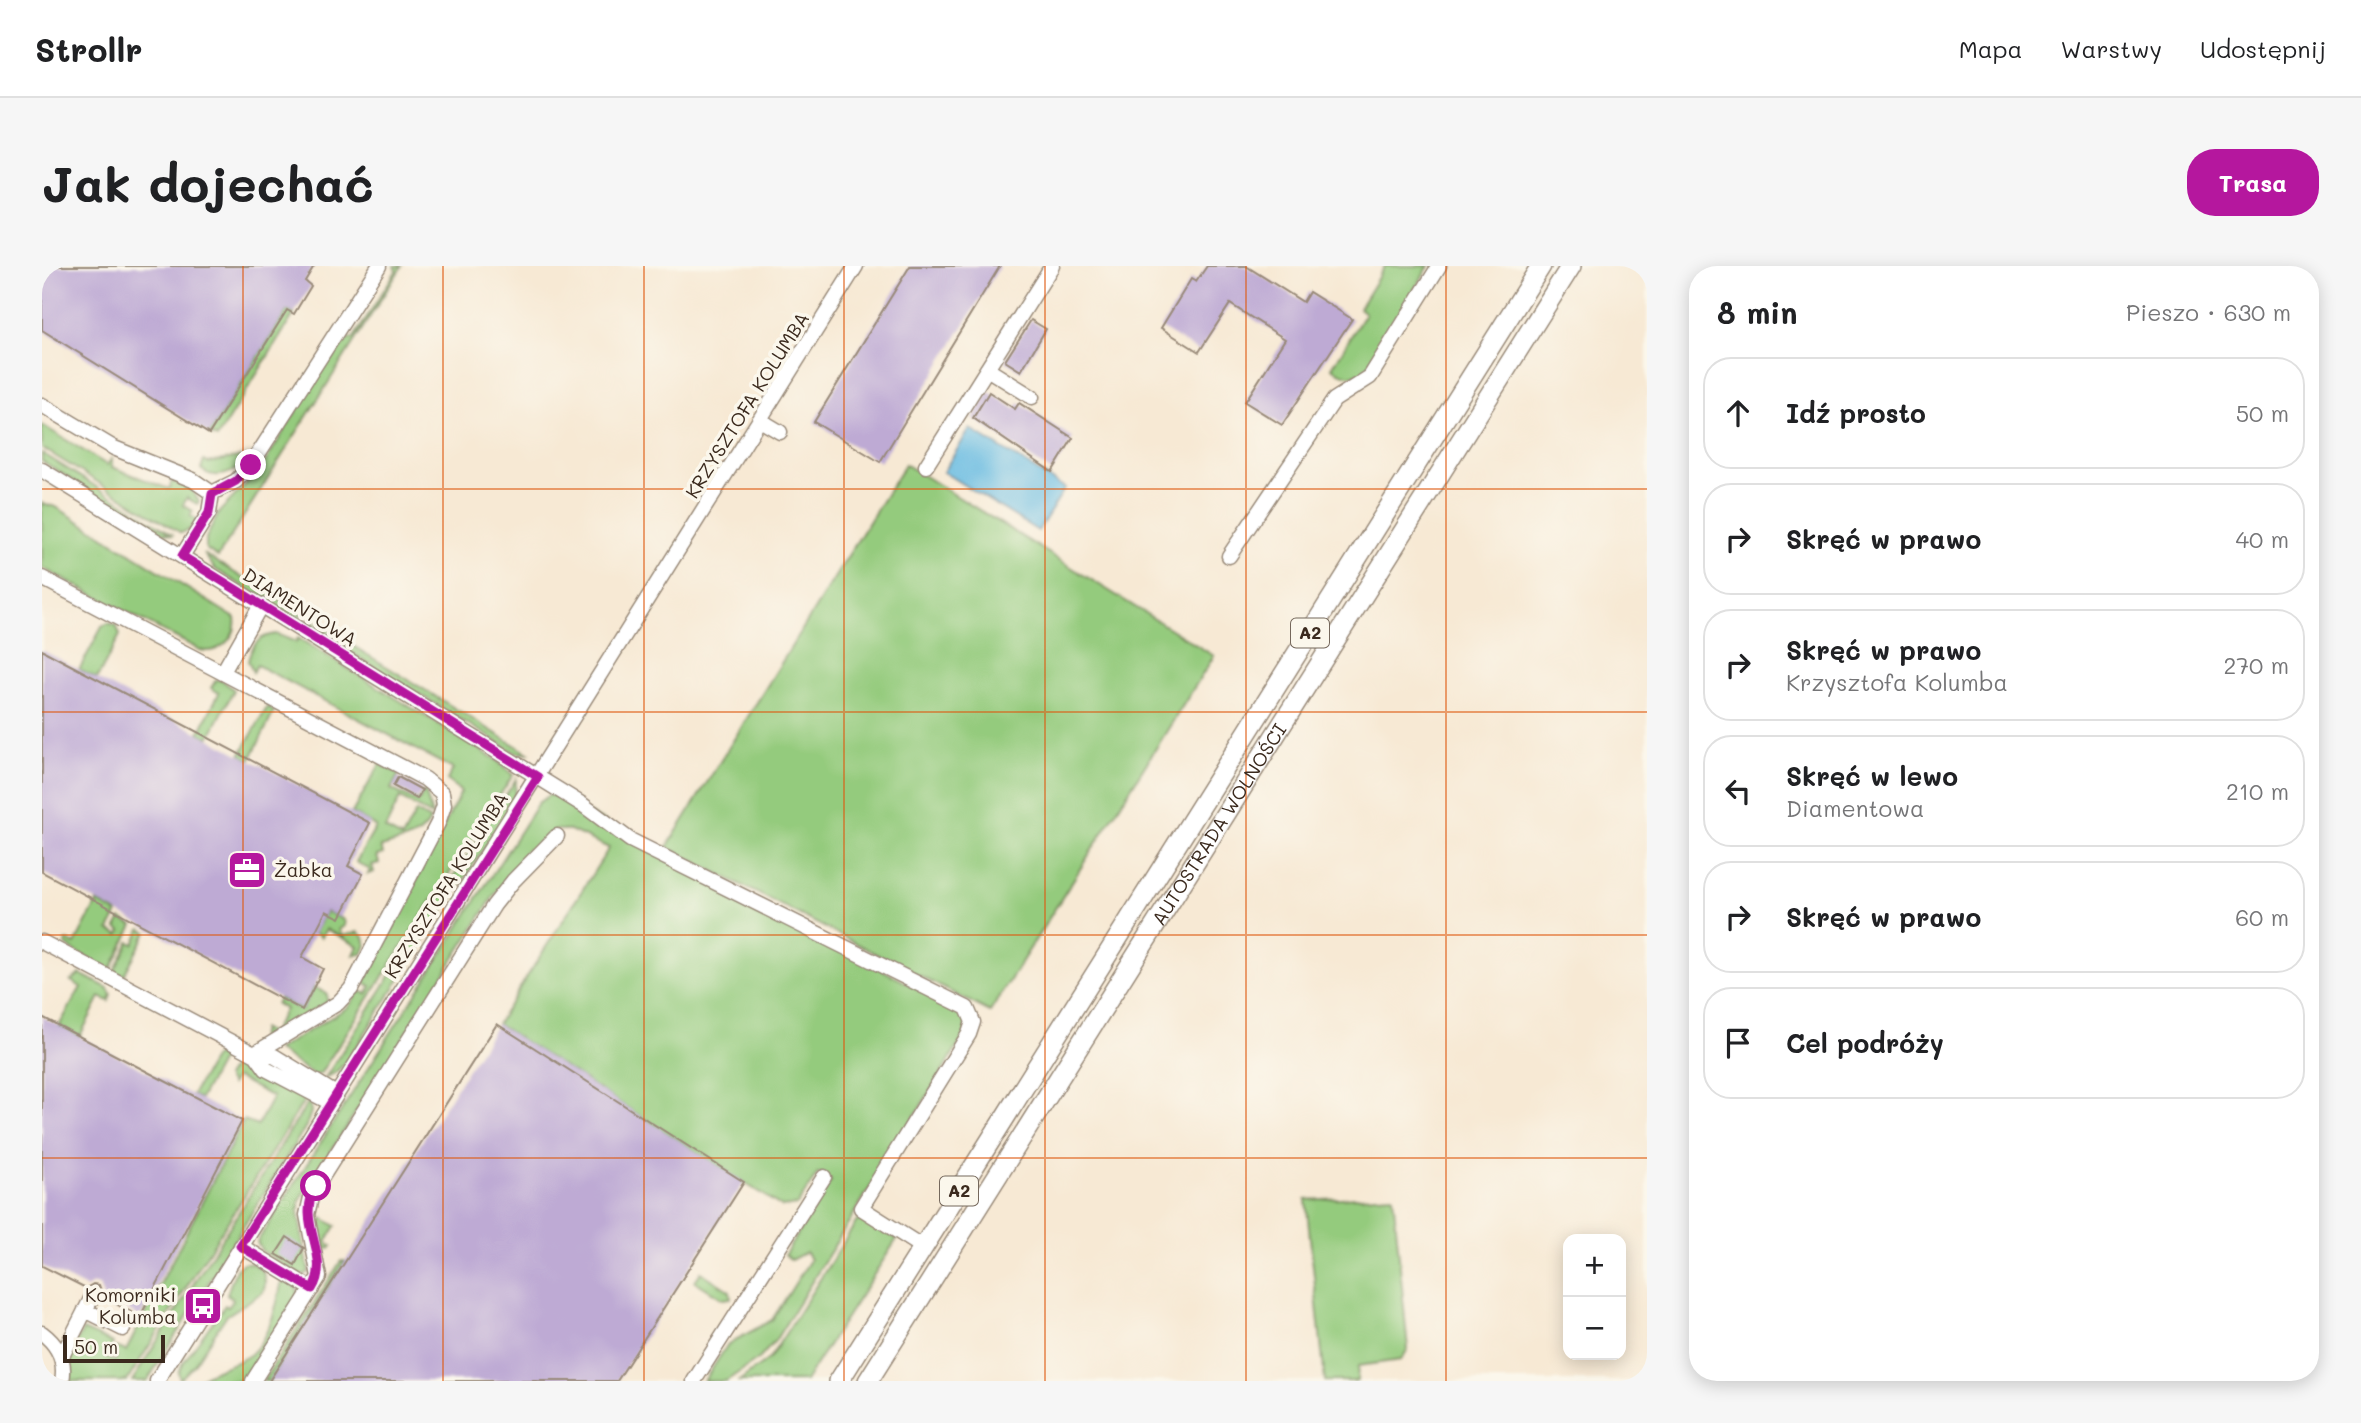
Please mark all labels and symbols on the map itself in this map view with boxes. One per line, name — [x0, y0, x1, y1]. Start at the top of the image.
street label: KRZYSZTOFA KOLUMBA — [679, 307, 814, 503]
route end — [235, 449, 266, 480]
street label: DIAMENTOWA — [238, 562, 362, 652]
road number: A2 — [1291, 618, 1329, 648]
street label: AUTOSTRADA WOLNOŚCI — [1146, 719, 1291, 930]
street label: KRZYSZTOFA KOLUMBA — [378, 787, 513, 983]
office icon: Żabka — [226, 849, 268, 891]
place label: Żabka — [274, 857, 333, 882]
route start — [300, 1170, 331, 1201]
road number: A2 — [940, 1176, 978, 1206]
place label: Komorniki Kolumba — [85, 1282, 176, 1329]
bus stop icon: Komorniki Kolumba — [182, 1285, 224, 1327]
scale bar — [63, 1332, 164, 1364]

